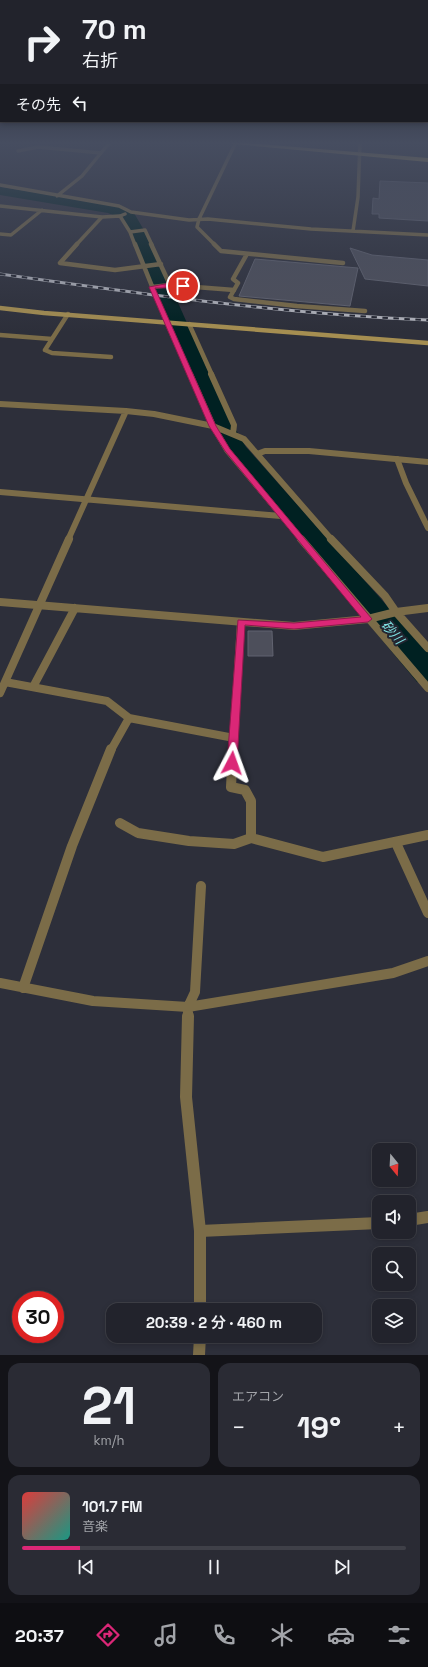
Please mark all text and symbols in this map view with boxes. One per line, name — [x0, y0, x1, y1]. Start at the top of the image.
text: 70 m — [82, 11, 147, 47]
icon: right — [16, 16, 68, 68]
text: 右折 — [82, 49, 118, 72]
icon: left — [69, 92, 91, 114]
text: その先 — [16, 95, 61, 114]
pin — [166, 269, 200, 303]
icon: arrive — [172, 275, 194, 297]
water label: 砂川 — [378, 617, 409, 649]
position arrow — [211, 742, 253, 784]
north arrow — [372, 1143, 416, 1187]
map controls — [372, 1143, 416, 1343]
button: sound — [372, 1195, 416, 1239]
button: search — [372, 1247, 416, 1291]
speed limit sign: 30 — [12, 1291, 64, 1343]
button: layers — [372, 1299, 416, 1343]
text: 20:39 · 2 分 · 460 m — [146, 1313, 282, 1332]
text: 21 — [82, 1373, 136, 1439]
text: エアコン — [232, 1388, 284, 1405]
text: 19° — [297, 1408, 341, 1447]
text: − — [232, 1413, 246, 1441]
text: + — [392, 1413, 406, 1441]
text: km/h — [94, 1432, 124, 1449]
text: 101.7 FM — [82, 1497, 143, 1516]
text: 音楽 — [82, 1518, 108, 1535]
icon: previous — [75, 1556, 97, 1578]
icon: pause — [203, 1556, 225, 1578]
icon: next — [331, 1556, 353, 1578]
icon: directions — [94, 1621, 122, 1649]
icon: music — [152, 1621, 180, 1649]
icon: phone — [210, 1621, 238, 1649]
icon: climate — [268, 1621, 296, 1649]
icon: car — [327, 1621, 355, 1649]
icon: filters — [385, 1621, 413, 1649]
text: 20:37 — [15, 1624, 64, 1647]

